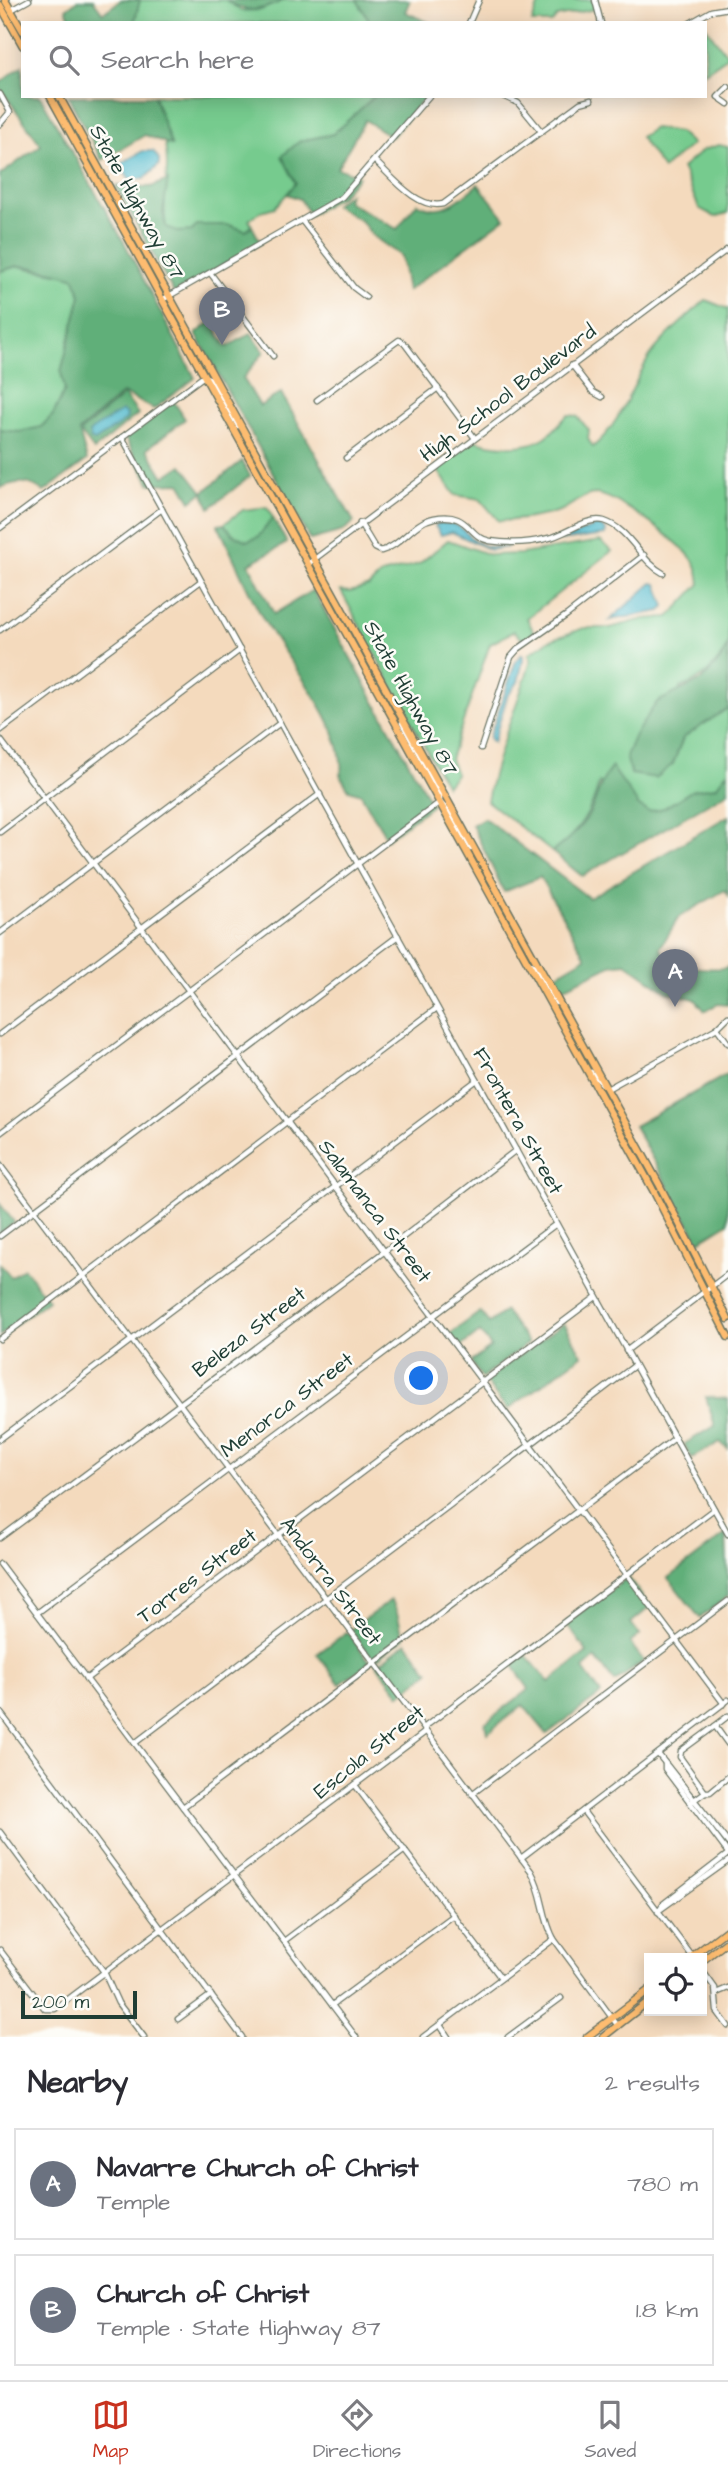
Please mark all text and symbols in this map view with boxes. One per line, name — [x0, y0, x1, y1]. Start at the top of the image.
search box — [21, 21, 707, 98]
icon: search — [45, 41, 83, 79]
text: Search here — [101, 42, 254, 78]
street label: State Highway 87 — [81, 120, 191, 285]
pin: B — [199, 287, 245, 345]
street label: High School Boulevard — [414, 317, 604, 471]
street label: State Highway 87 — [355, 616, 465, 781]
pin: A — [652, 949, 698, 1007]
street label: Frontera Street — [466, 1042, 571, 1200]
street label: Salamanca Street — [311, 1133, 439, 1289]
street label: Beleza Street — [186, 1279, 312, 1384]
street label: Menorca Street — [214, 1345, 360, 1465]
your location — [404, 1361, 438, 1395]
street label: Andorra Street — [273, 1511, 389, 1651]
street label: Torres Street — [131, 1521, 263, 1631]
street label: Escola Street — [307, 1698, 431, 1806]
map controls — [644, 1953, 707, 2016]
button: locate — [644, 1953, 707, 2016]
scale bar — [21, 1988, 136, 2020]
text: 200 m — [32, 1989, 89, 2016]
text: Nearby — [28, 2062, 128, 2104]
text: 2 results — [605, 2067, 700, 2099]
text: Navarre Church of Christ — [97, 2150, 419, 2186]
text: A — [46, 2168, 60, 2200]
text: 780 m — [627, 2168, 698, 2200]
text: Temple — [97, 2186, 171, 2218]
text: Church of Christ — [97, 2276, 309, 2312]
text: B — [45, 2294, 61, 2326]
text: 1.8 km — [636, 2294, 698, 2326]
text: Temple · State Highway 87 — [97, 2312, 381, 2344]
tab: Map — [92, 2396, 130, 2465]
tab: Directions — [313, 2396, 401, 2465]
tab: Saved — [585, 2396, 636, 2465]

